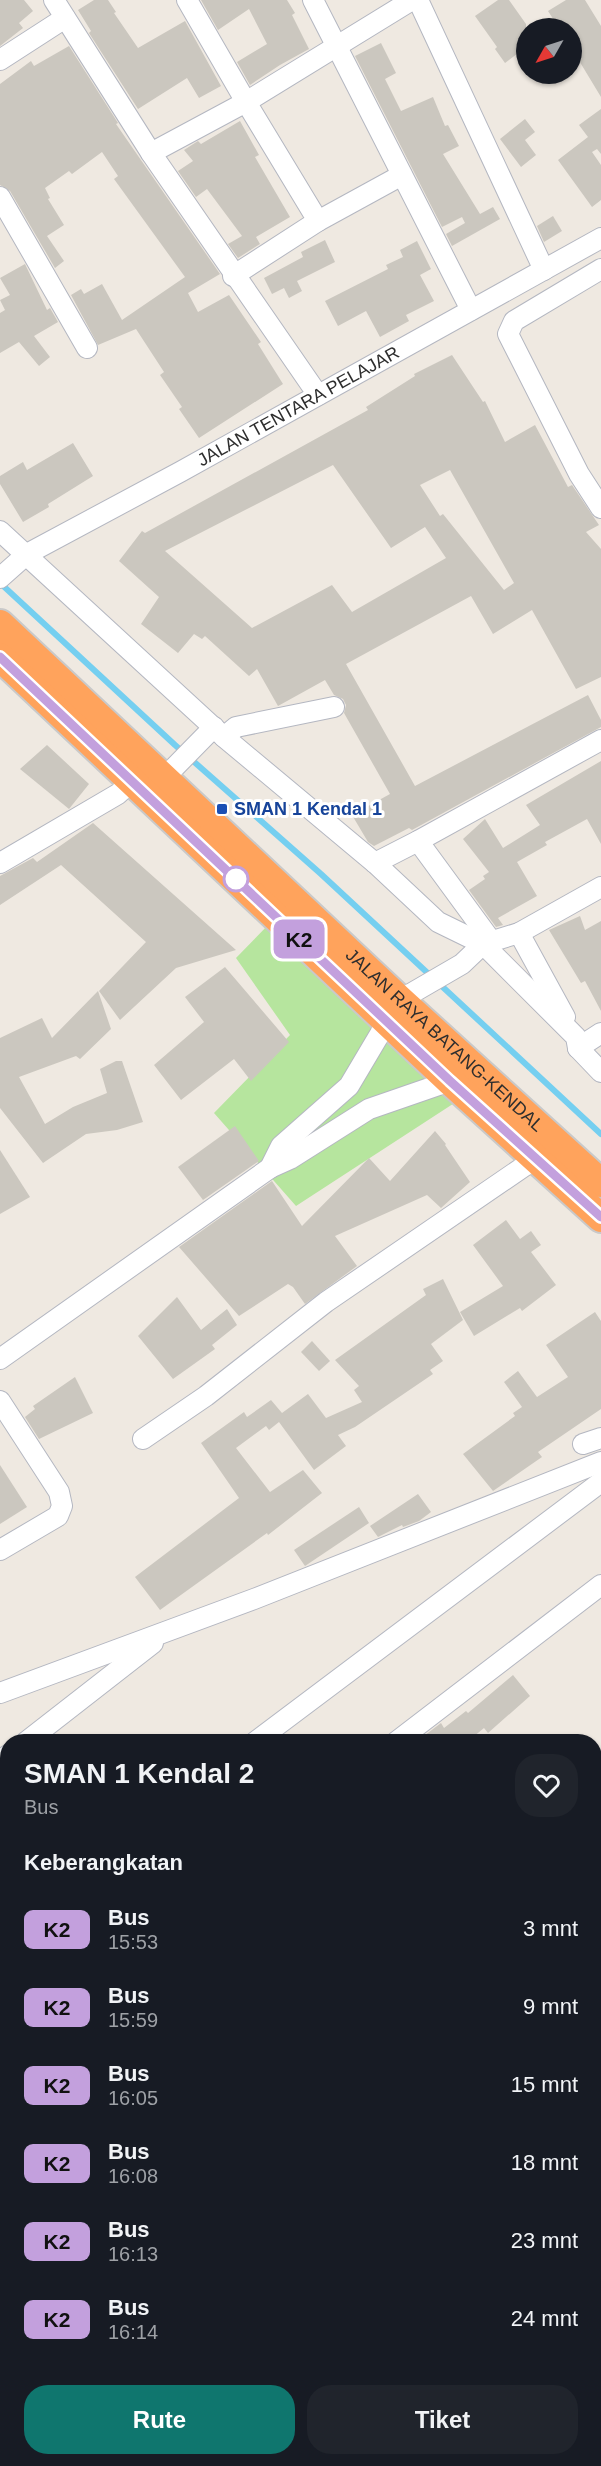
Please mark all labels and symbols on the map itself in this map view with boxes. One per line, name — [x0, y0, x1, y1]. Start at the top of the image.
north arrow — [516, 18, 582, 84]
street label: JALAN TENTARA PELAJAR — [194, 342, 403, 470]
place label: SMAN 1 Kendal 1 — [234, 799, 382, 819]
marker: SMAN 1 Kendal 1 — [215, 802, 229, 816]
unlabelled marker — [223, 866, 249, 892]
line badge: K2 — [272, 920, 326, 958]
street label: JALAN RAYA BATANG-KENDAL — [342, 944, 548, 1136]

